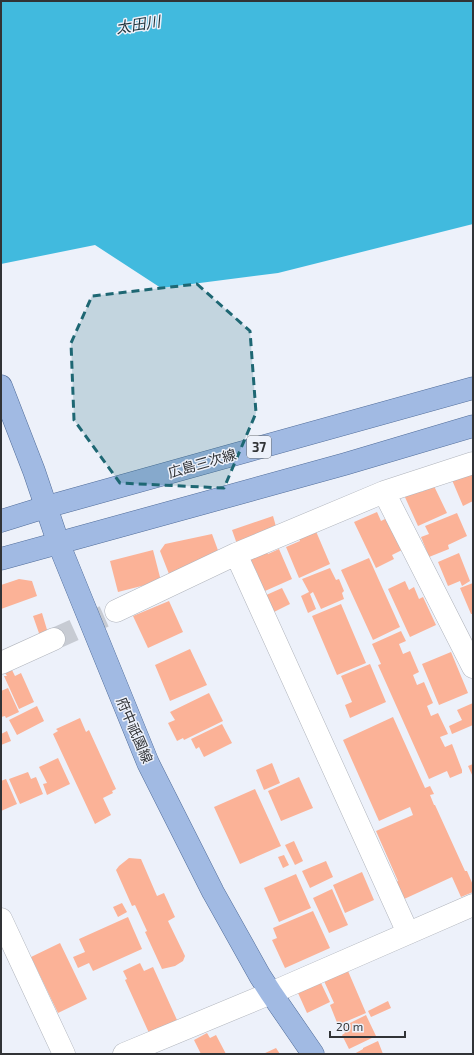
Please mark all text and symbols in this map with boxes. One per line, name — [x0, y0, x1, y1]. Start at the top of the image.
water label: 太田川 — [114, 11, 164, 36]
road number: 37 — [247, 436, 271, 458]
street label: 広島三次線 — [166, 445, 238, 481]
street label: 府中祇園線 — [114, 694, 156, 766]
scale bar — [330, 1013, 405, 1039]
text: 20 m — [336, 1019, 363, 1033]

